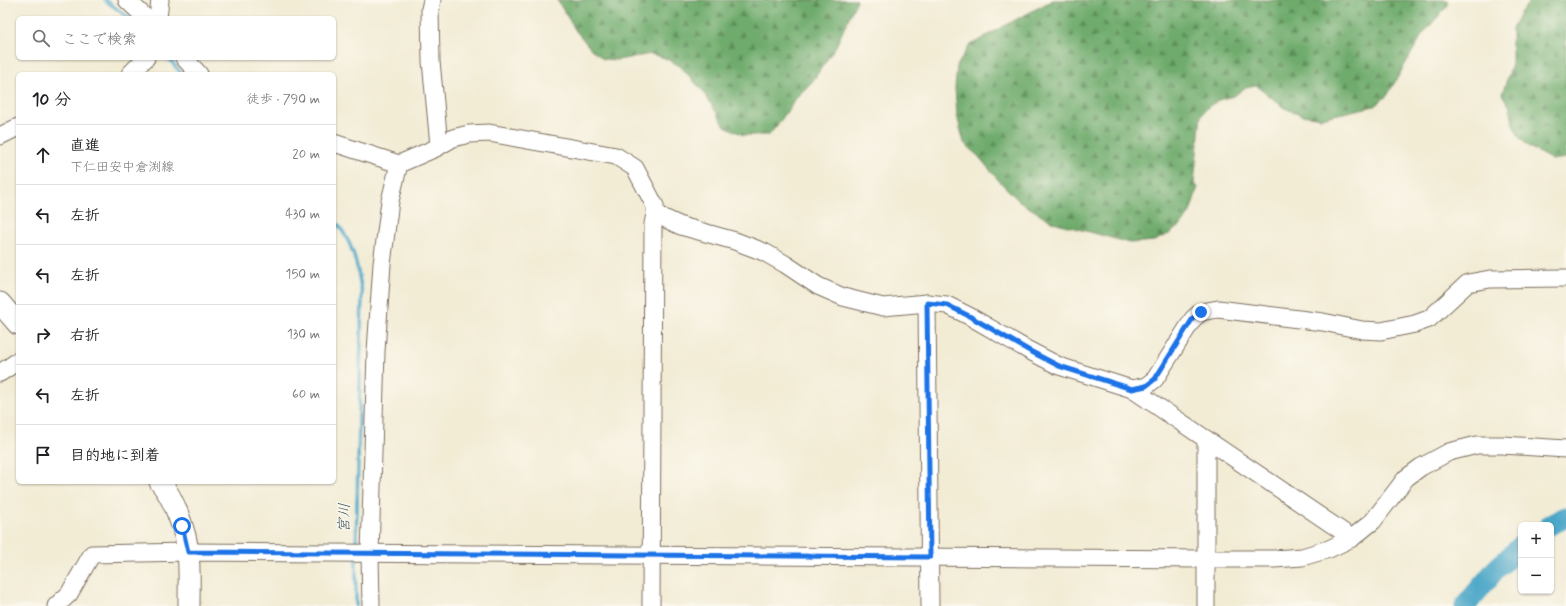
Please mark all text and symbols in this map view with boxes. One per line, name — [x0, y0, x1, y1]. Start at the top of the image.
search box — [16, 16, 336, 60]
icon: search — [30, 27, 52, 49]
text: ここで検索 — [62, 30, 137, 50]
text: 10 分 — [32, 89, 71, 111]
text: 徒歩 · 790 m — [247, 91, 320, 108]
text: 直進 — [70, 136, 100, 156]
icon: ahead — [32, 144, 54, 166]
text: 20 m — [292, 146, 320, 163]
text: 下仁田安中倉渕線 — [70, 159, 174, 176]
icon: left — [32, 204, 54, 226]
text: 左折 — [70, 206, 100, 226]
text: 430 m — [285, 206, 320, 223]
icon: left — [32, 264, 54, 286]
text: 左折 — [70, 266, 100, 286]
text: 150 m — [286, 266, 320, 283]
route end — [1192, 303, 1210, 321]
icon: right — [32, 324, 54, 346]
text: 右折 — [70, 326, 100, 346]
text: 130 m — [287, 326, 320, 343]
icon: left — [32, 384, 54, 406]
text: 左折 — [70, 386, 100, 406]
text: 60 m — [292, 386, 320, 403]
icon: arrive — [32, 444, 54, 466]
text: 目的地に到着 — [70, 446, 160, 466]
water label: 宮川 — [335, 503, 355, 533]
route start — [173, 517, 191, 535]
map controls — [1518, 522, 1554, 594]
button: + — [1518, 522, 1554, 558]
button: − — [1518, 558, 1554, 594]

